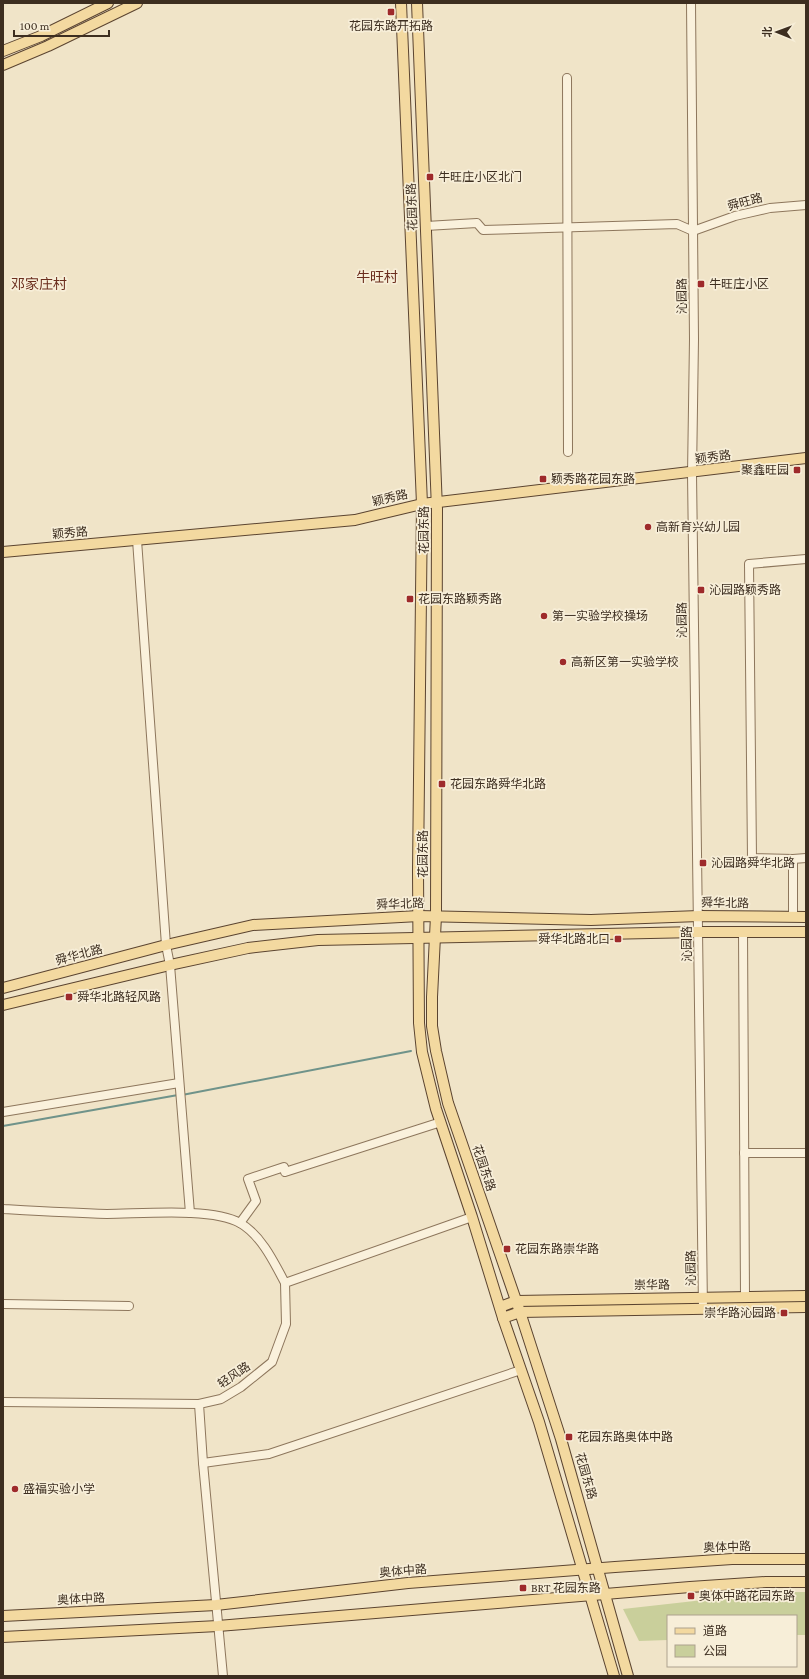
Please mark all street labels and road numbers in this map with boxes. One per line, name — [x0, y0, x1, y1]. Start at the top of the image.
street label: 花园东路 — [404, 183, 420, 231]
street label: 舜旺路 — [726, 191, 764, 213]
street label: 沁园路 — [675, 278, 689, 314]
street label: 颖秀路 — [694, 448, 732, 466]
street label: 颖秀路 — [371, 487, 409, 509]
street label: 花园东路 — [417, 506, 431, 554]
street label: 颖秀路 — [51, 524, 89, 542]
street label: 沁园路 — [675, 602, 689, 638]
street label: 花园东路 — [416, 830, 430, 878]
street label: 舜华北路 — [376, 896, 424, 912]
street label: 舜华北路 — [701, 896, 749, 910]
street label: 沁园路 — [680, 926, 694, 962]
street label: 舜华北路 — [54, 942, 104, 968]
street label: 花园东路 — [470, 1143, 498, 1193]
street label: 沁园路 — [684, 1250, 698, 1286]
street label: 崇华路 — [634, 1278, 670, 1292]
street label: 轻风路 — [215, 1359, 253, 1391]
street label: 花园东路 — [573, 1451, 599, 1501]
street label: 奥体中路 — [703, 1539, 751, 1555]
street label: 奥体中路 — [378, 1562, 428, 1580]
street label: 奥体中路 — [57, 1591, 105, 1607]

